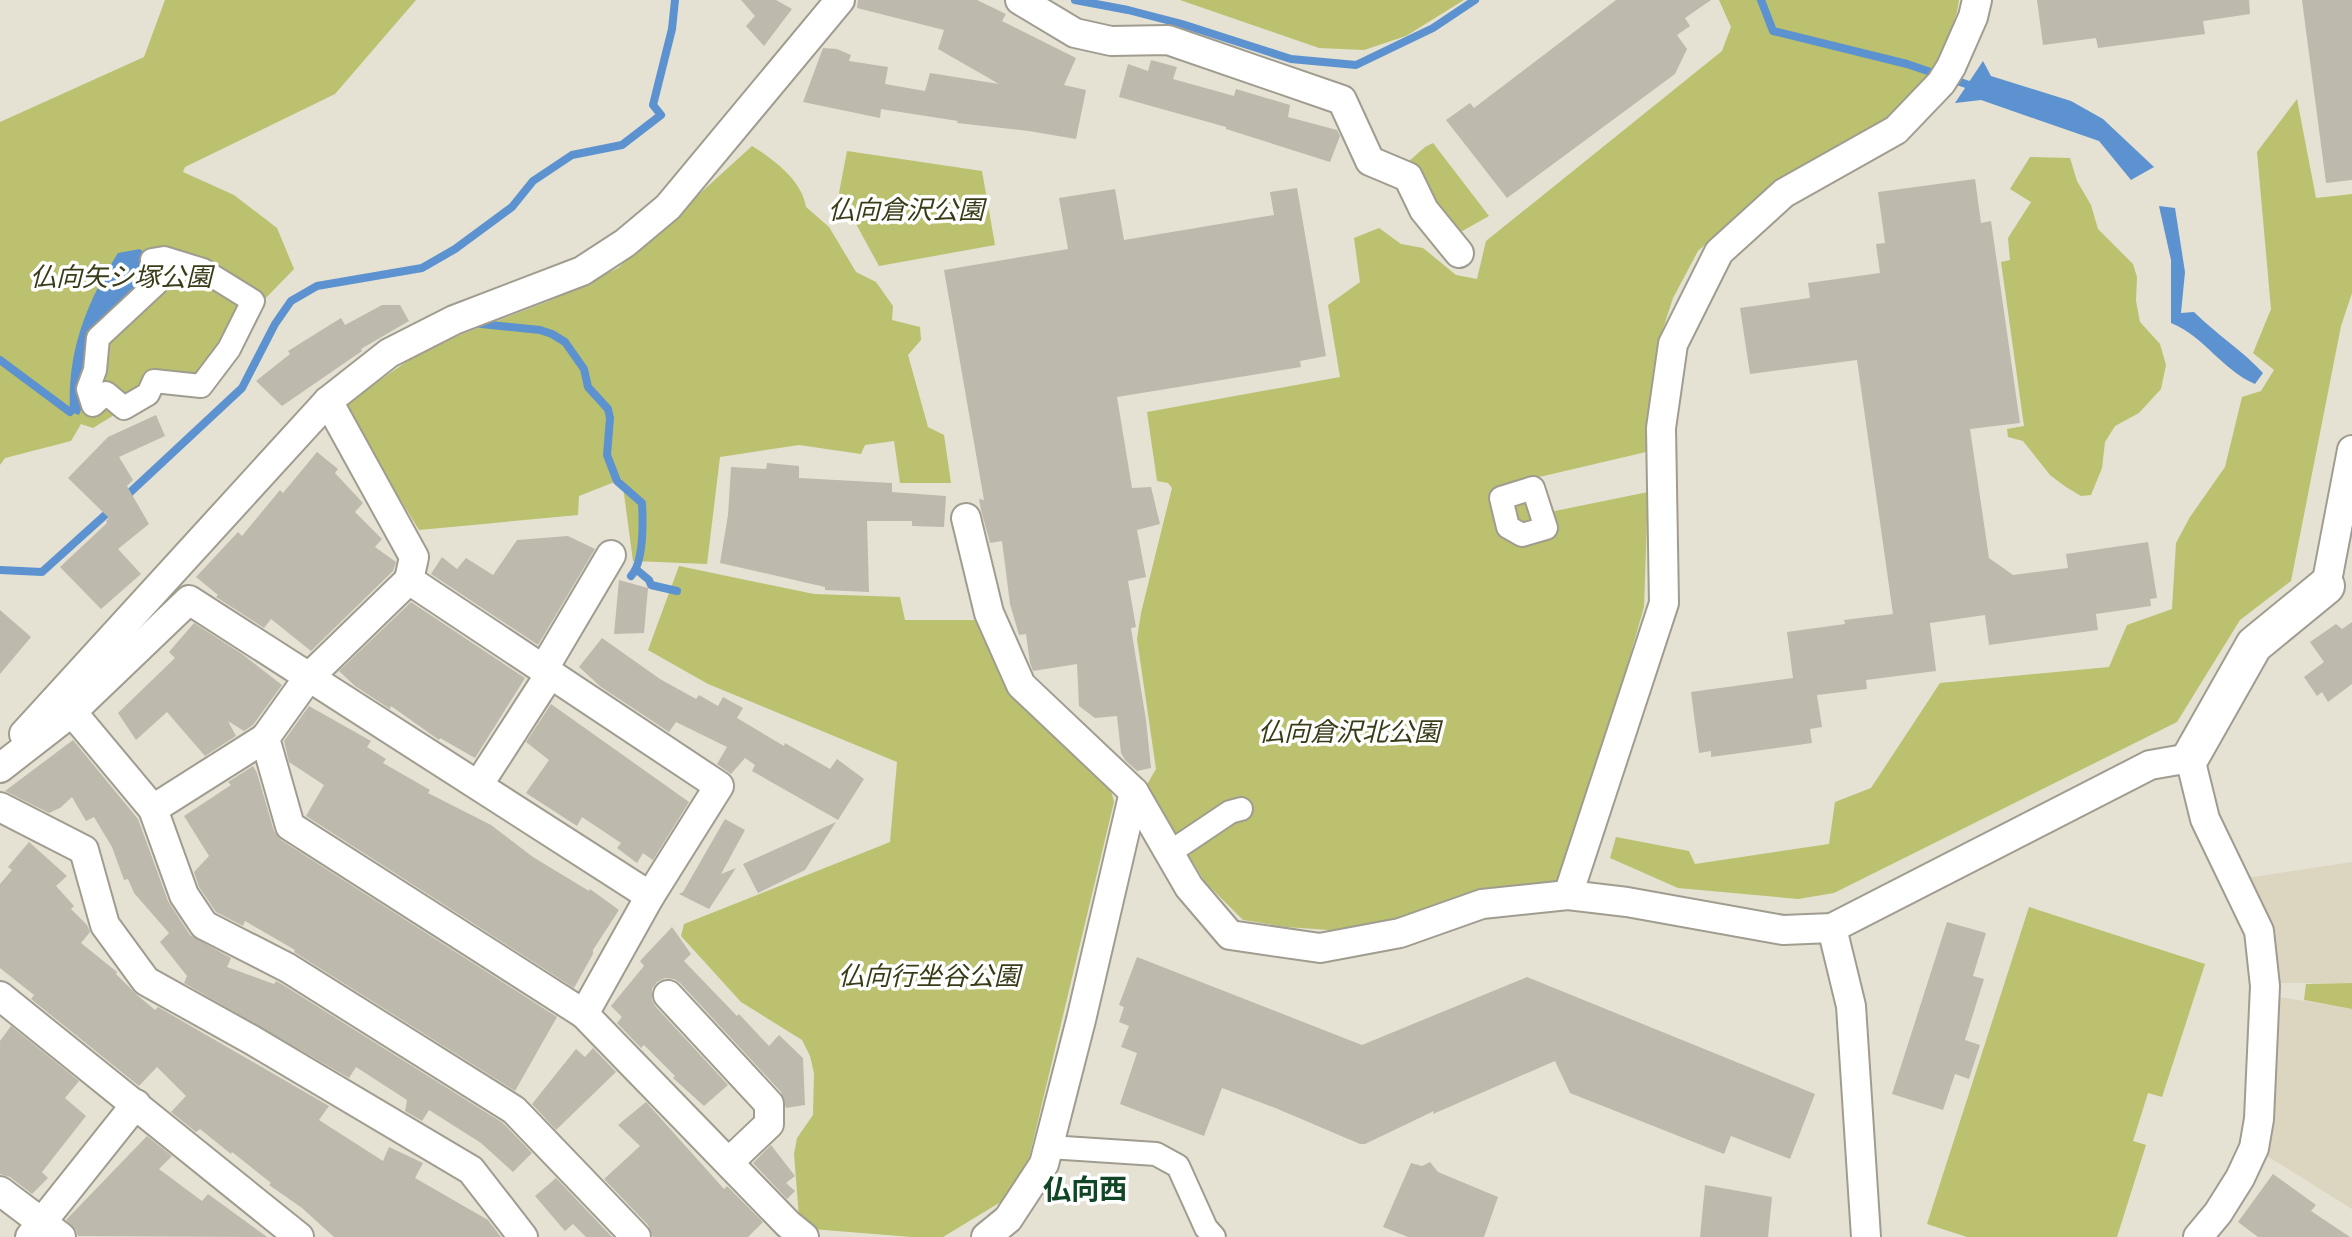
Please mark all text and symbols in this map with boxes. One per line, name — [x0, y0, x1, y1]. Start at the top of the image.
park label: 仏向倉沢公園 — [828, 194, 988, 226]
park label: 仏向矢シ塚公園 — [30, 261, 216, 293]
park label: 仏向倉沢北公園 — [1258, 716, 1444, 748]
park label: 仏向行坐谷公園 — [838, 960, 1024, 992]
district label: 仏向西 — [1043, 1173, 1127, 1206]

